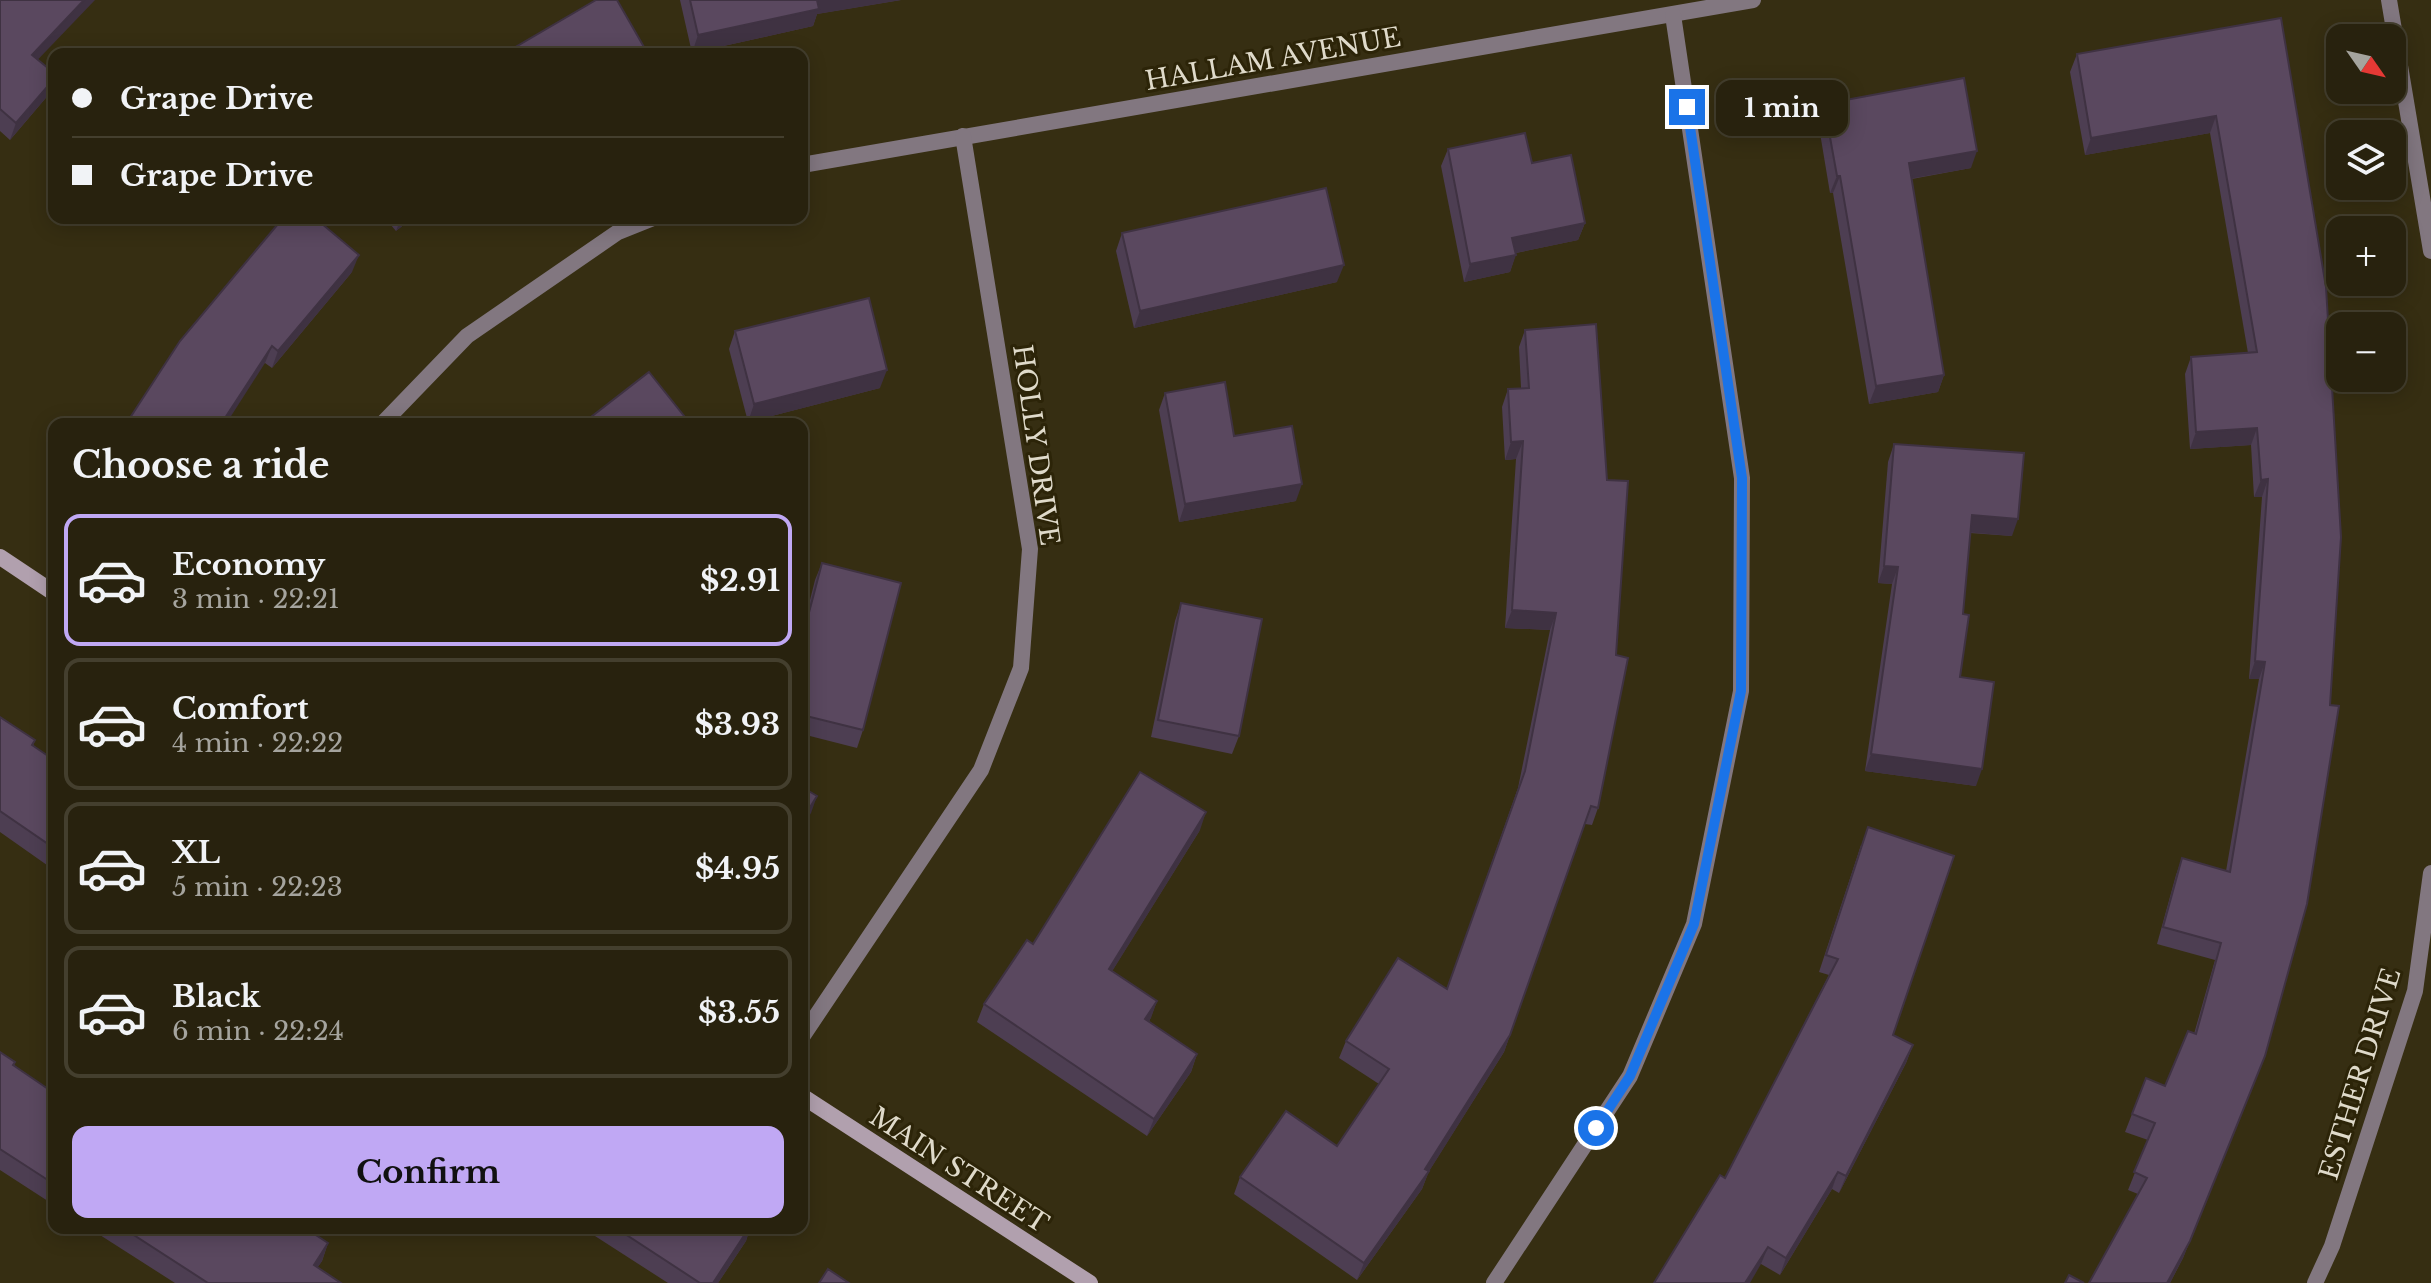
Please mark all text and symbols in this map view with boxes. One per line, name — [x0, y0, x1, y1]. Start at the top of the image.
street label: HALLAM AVENUE — [1143, 21, 1403, 97]
north arrow — [2326, 24, 2406, 104]
map controls — [2326, 24, 2406, 392]
callout: 1 min — [1715, 79, 1847, 135]
text: Grape Drive — [120, 80, 314, 117]
route end — [1669, 89, 1705, 125]
text: 1 min — [1744, 92, 1820, 124]
button: layers — [2326, 120, 2406, 200]
text: Grape Drive — [120, 157, 314, 194]
button: + — [2326, 216, 2406, 296]
button: − — [2326, 312, 2406, 392]
street label: HOLLY DRIVE — [1006, 343, 1066, 547]
text: Choose a ride — [72, 443, 329, 488]
icon: car — [76, 544, 148, 616]
text: Economy — [172, 546, 325, 583]
text: $2.91 — [700, 562, 780, 599]
text: 3 min · 22:21 — [172, 583, 340, 615]
icon: car — [76, 688, 148, 760]
text: Comfort — [172, 690, 309, 727]
text: $3.93 — [694, 706, 780, 743]
text: 4 min · 22:22 — [172, 727, 343, 759]
icon: car — [76, 832, 148, 904]
text: XL — [172, 834, 220, 871]
text: $4.95 — [695, 850, 780, 887]
text: 5 min · 22:23 — [172, 871, 343, 903]
street label: ESTHER DRIVE — [2313, 964, 2407, 1184]
icon: car — [76, 976, 148, 1048]
text: Black — [172, 978, 260, 1015]
text: $3.55 — [698, 994, 780, 1031]
text: 6 min · 22:24 — [172, 1015, 344, 1047]
street label: MAIN STREET — [864, 1100, 1054, 1240]
route start — [1578, 1110, 1614, 1146]
button: Confirm — [72, 1126, 784, 1218]

